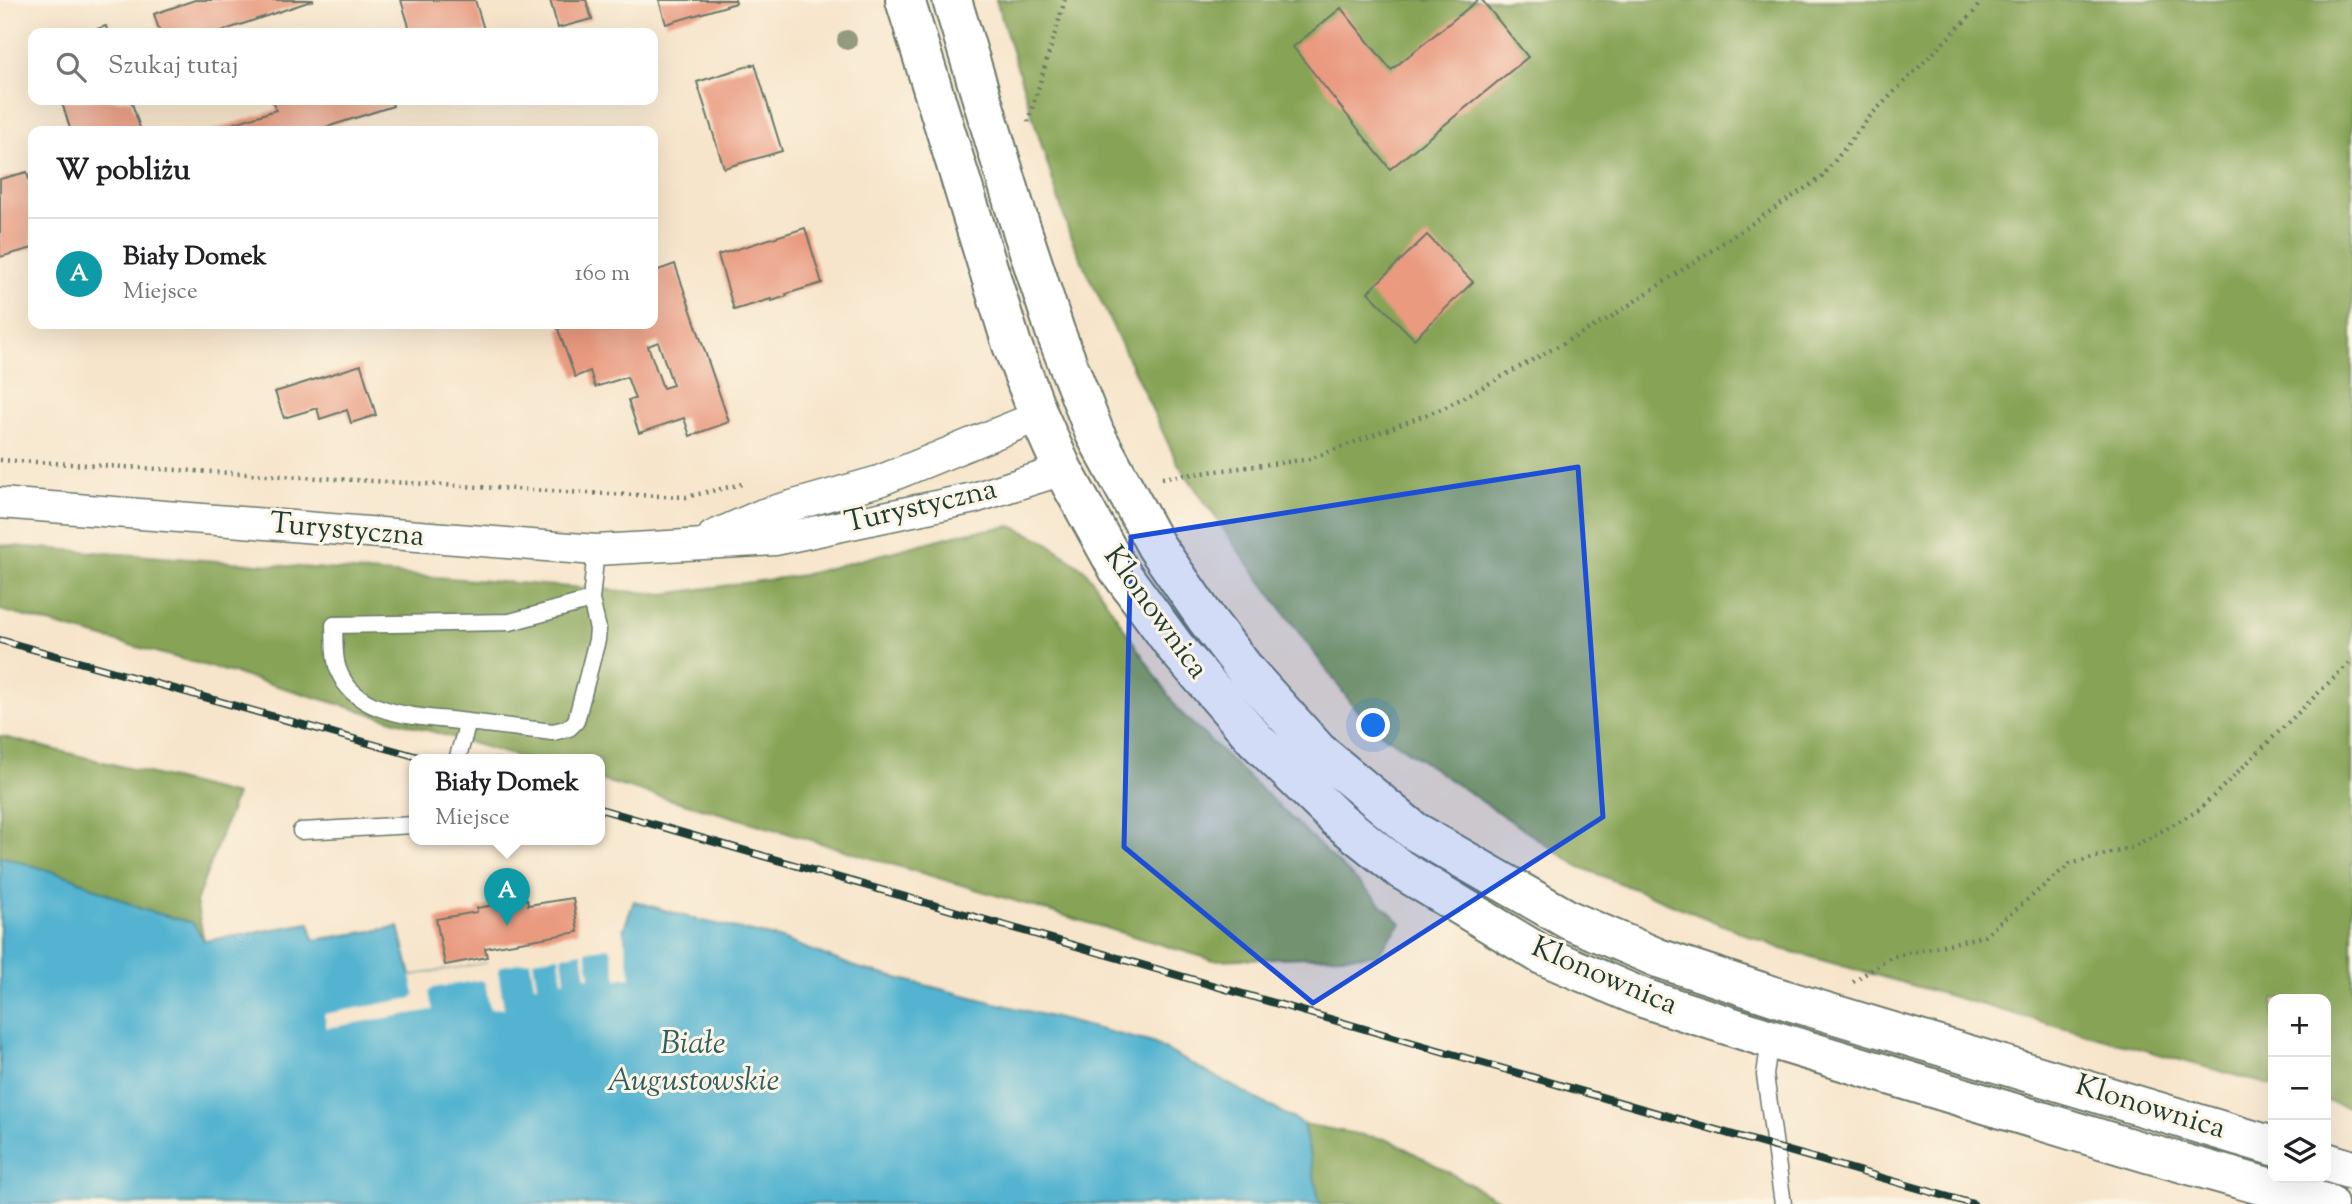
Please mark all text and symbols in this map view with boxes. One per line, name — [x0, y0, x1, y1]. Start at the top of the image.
search box — [28, 28, 658, 105]
icon: search — [52, 48, 90, 86]
text: Szukaj tutaj — [108, 48, 239, 85]
text: W pobliżu — [56, 150, 190, 193]
text: Biały Domek — [123, 239, 267, 276]
text: A — [70, 258, 88, 291]
text: 160 m — [575, 258, 630, 291]
text: Miejsce — [123, 276, 198, 309]
street label: Turystyczna — [841, 469, 1001, 545]
street label: Turystyczna — [268, 503, 426, 559]
street label: Klonownica — [1092, 538, 1218, 689]
your location — [1356, 708, 1390, 742]
popup — [409, 754, 605, 845]
text: Biały Domek — [435, 765, 579, 802]
text: Miejsce — [435, 802, 510, 835]
pin: A — [484, 868, 530, 926]
street label: Klonownica — [1524, 927, 1684, 1027]
map controls — [2268, 994, 2331, 1183]
button: + — [2268, 994, 2331, 1057]
water label: Białe Augustowskie — [607, 1022, 779, 1105]
button: − — [2268, 1057, 2331, 1120]
street label: Klonownica — [2070, 1065, 2231, 1151]
button: layers — [2268, 1120, 2331, 1183]

